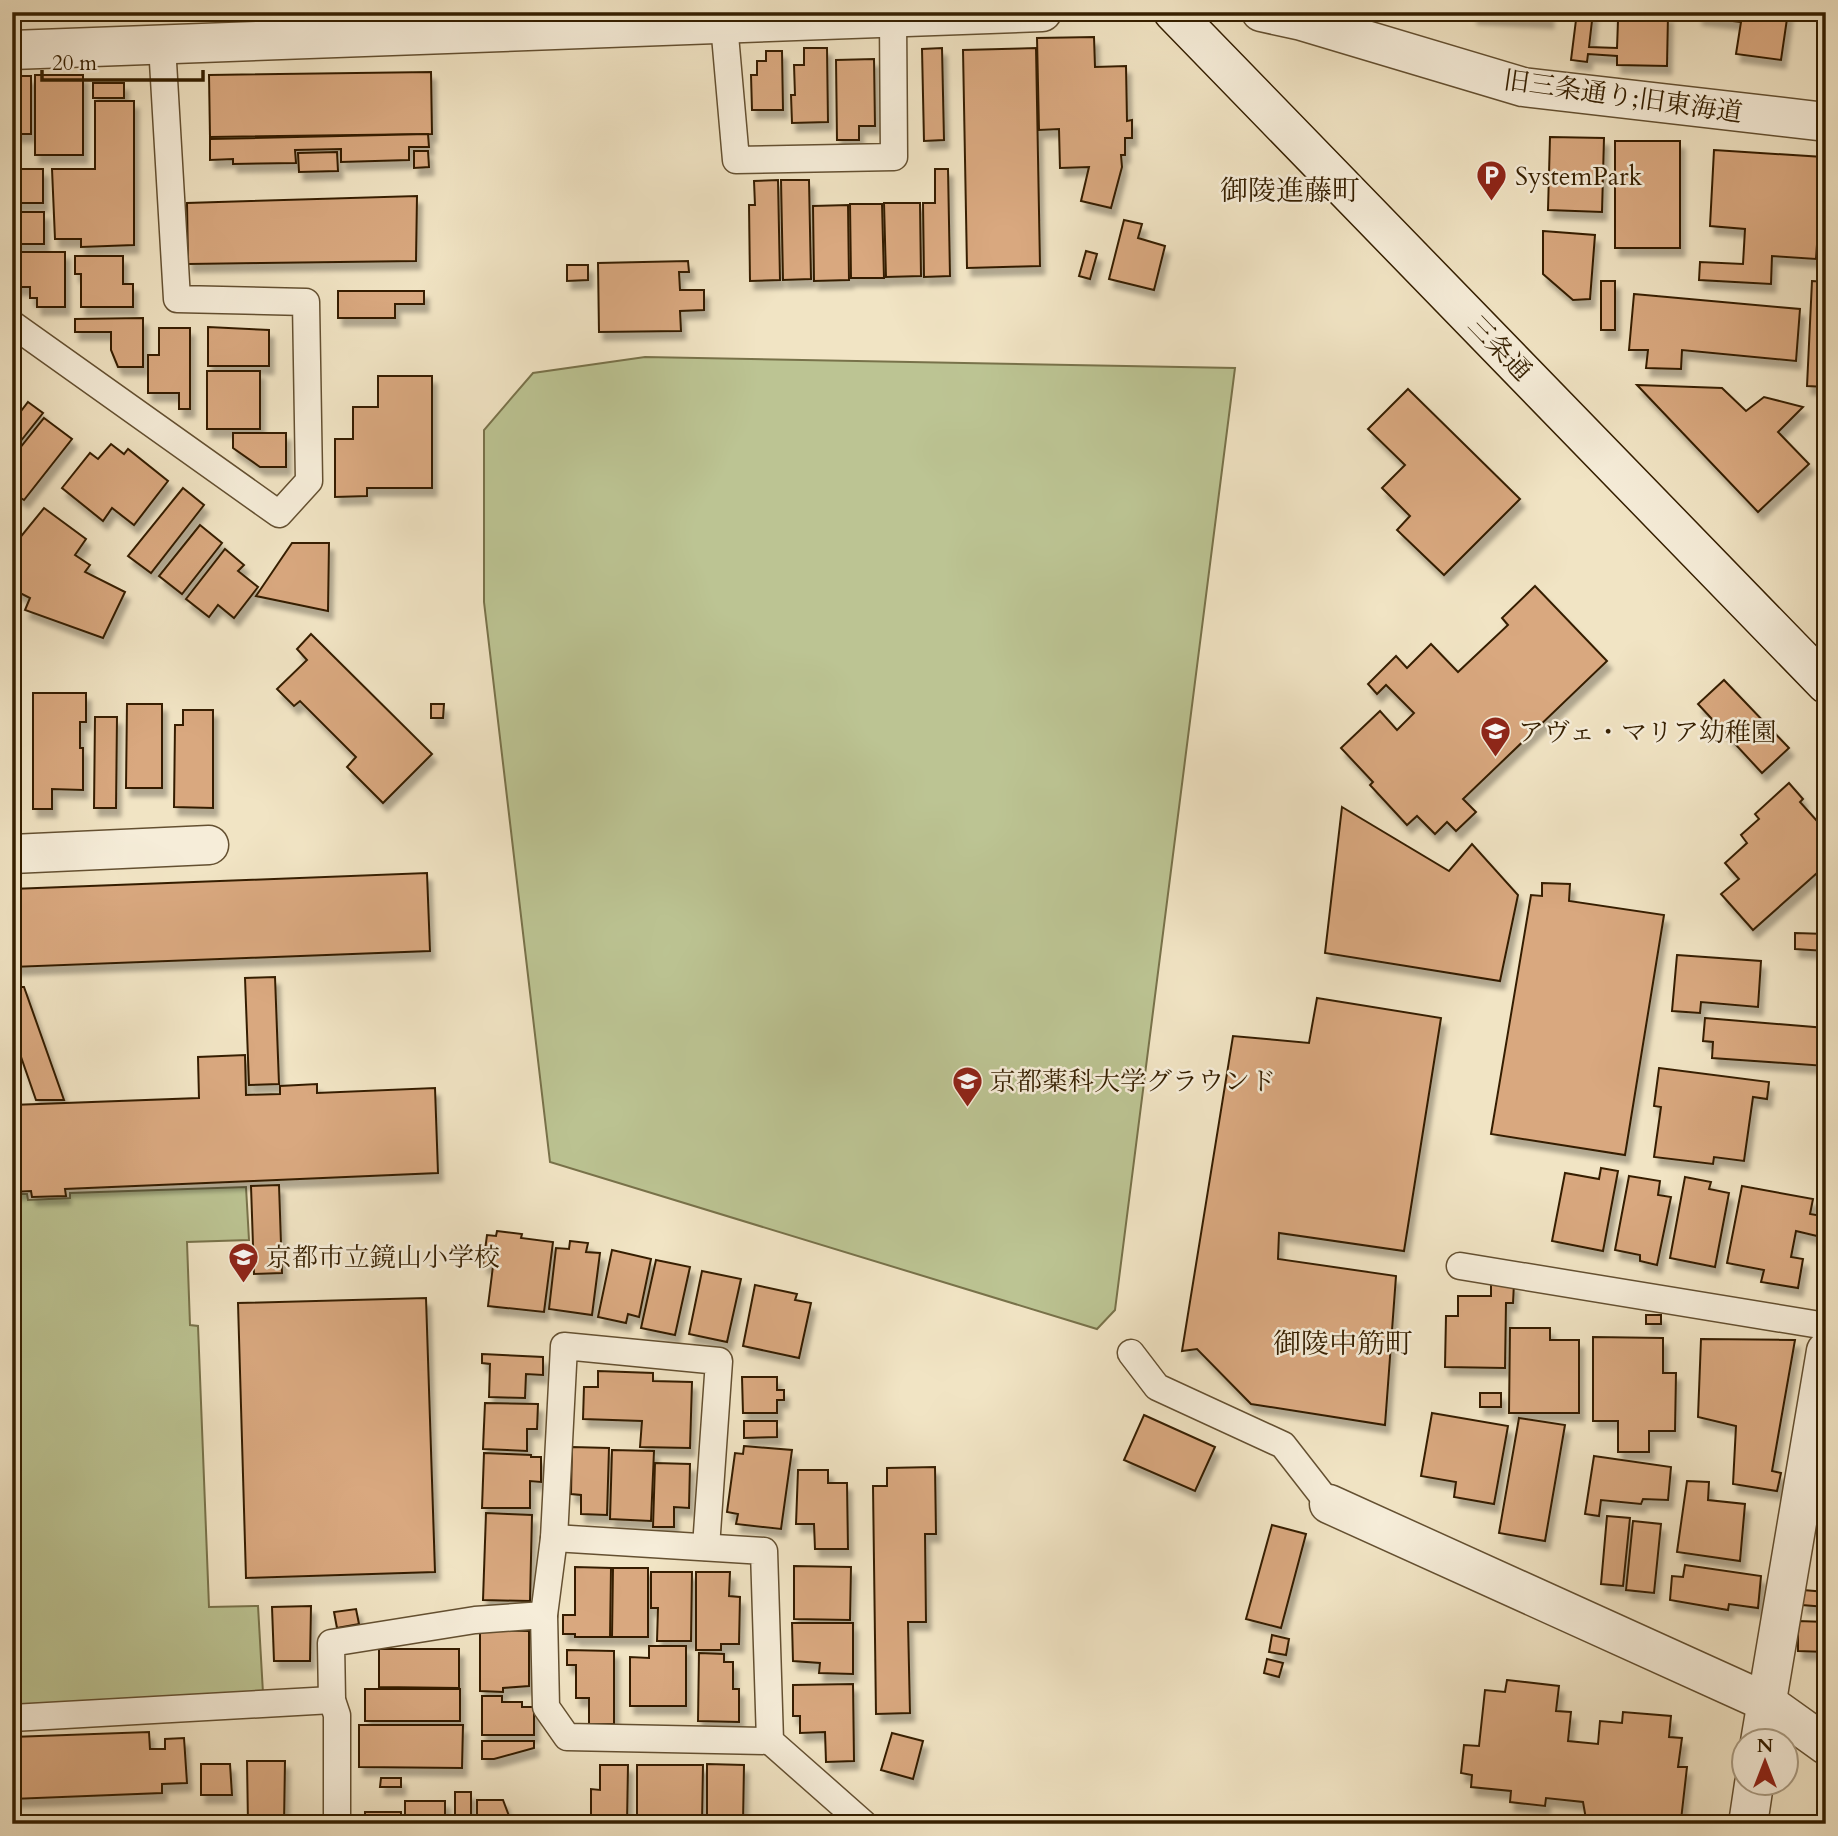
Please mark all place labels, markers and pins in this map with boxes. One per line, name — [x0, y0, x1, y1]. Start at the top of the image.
parking icon: SystemPark — [1475, 159, 1509, 203]
place label: SystemPark — [1515, 159, 1643, 194]
school or university icon: アヴェ・マリア幼稚園 — [1478, 715, 1512, 759]
place label: アヴェ・マリア幼稚園 — [1518, 715, 1777, 750]
school or university icon: 京都薬科大学グラウンド — [950, 1064, 984, 1108]
place label: 京都薬科大学グラウンド — [990, 1064, 1276, 1099]
school or university icon: 京都市立鏡山小学校 — [226, 1240, 260, 1284]
place label: 京都市立鏡山小学校 — [266, 1240, 500, 1275]

